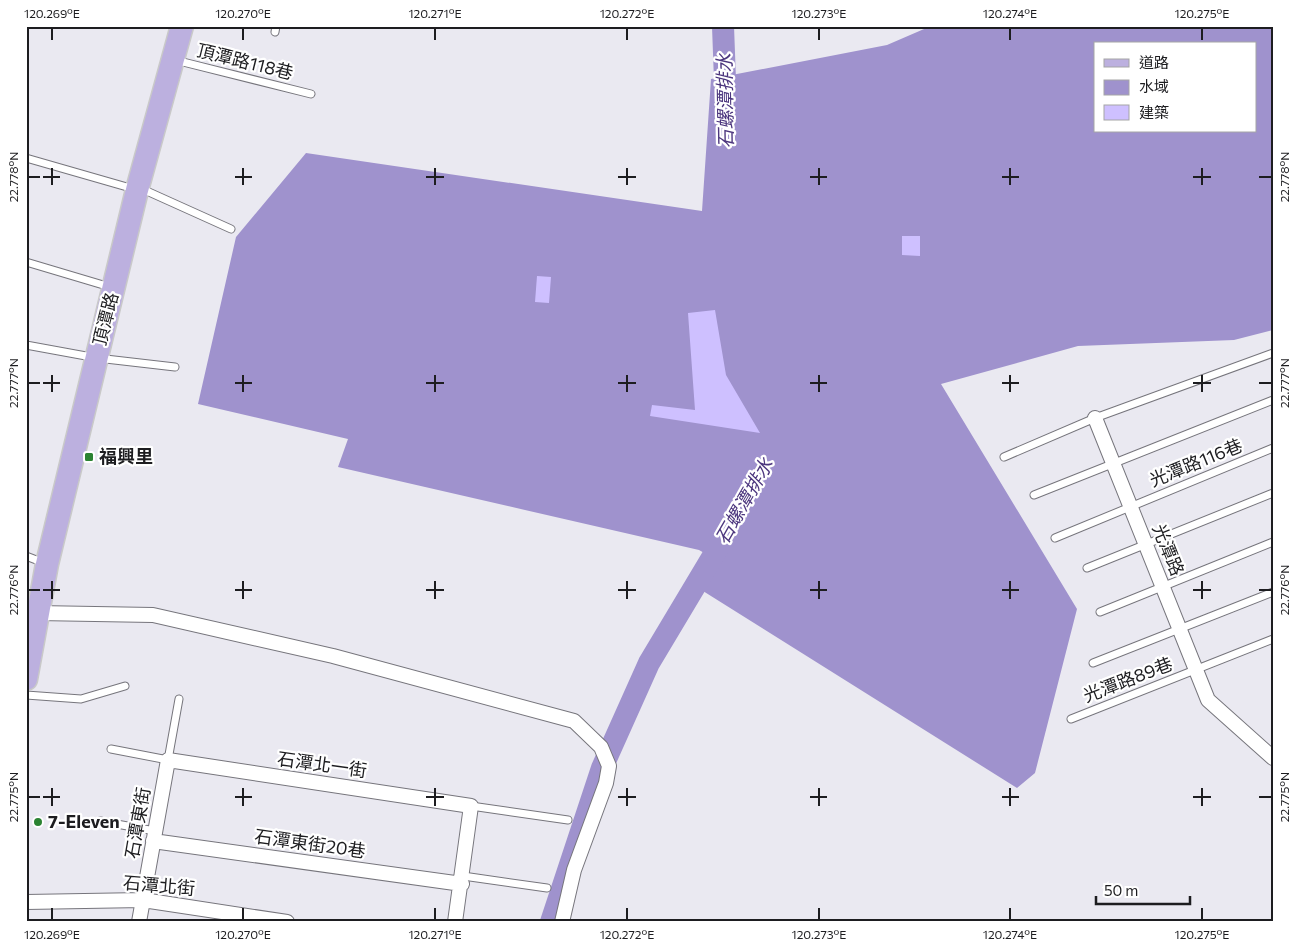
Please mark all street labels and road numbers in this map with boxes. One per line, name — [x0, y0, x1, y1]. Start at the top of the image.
street label: 頂潭路118巷 — [195, 38, 296, 84]
street label: 頂潭路 — [88, 290, 122, 348]
street label: 光潭路116巷 — [1146, 433, 1245, 491]
street label: 光潭路 — [1149, 520, 1189, 579]
street label: 光潭路89巷 — [1080, 652, 1175, 706]
street label: 石潭北一街 — [276, 747, 368, 781]
street label: 石潭東街 — [120, 785, 154, 860]
street label: 石潭東街20巷 — [253, 824, 367, 862]
street label: 石潭北街 — [122, 871, 196, 899]

